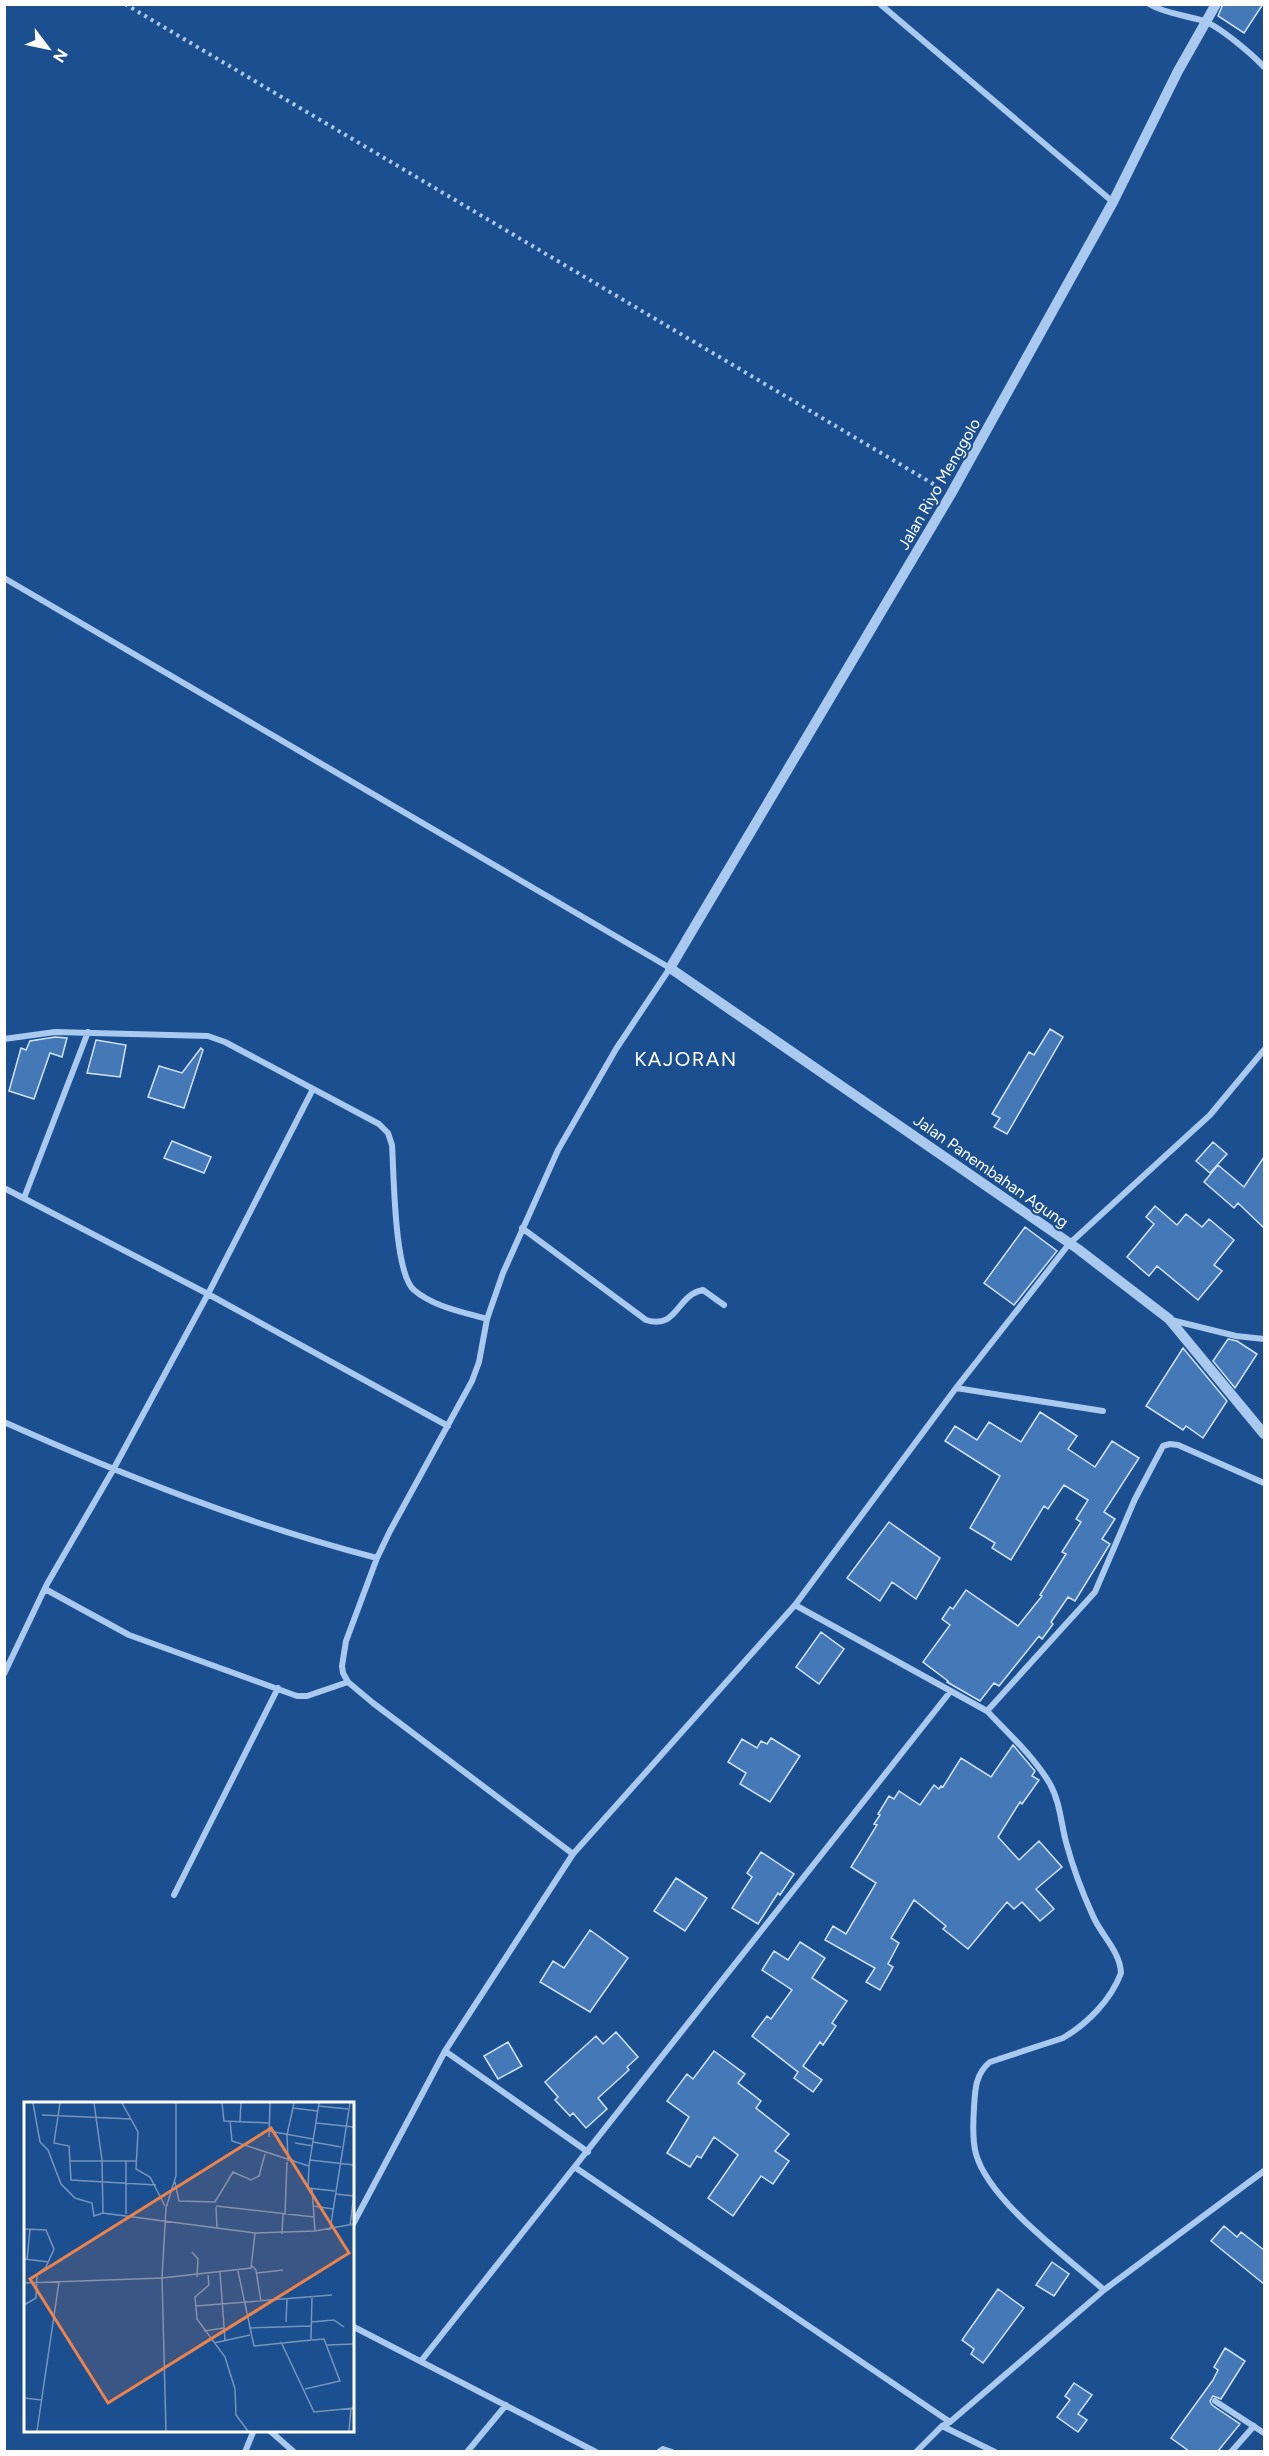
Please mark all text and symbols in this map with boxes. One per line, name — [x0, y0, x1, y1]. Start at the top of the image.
north arrow — [18, 18, 78, 78]
text: N — [49, 45, 72, 66]
street label: Jalan Riyo Menggolo — [894, 415, 984, 553]
district label: KAJORAN — [634, 1047, 738, 1071]
street label: Jalan Panembahan Agung — [910, 1110, 1072, 1232]
inset map — [24, 2102, 354, 2432]

